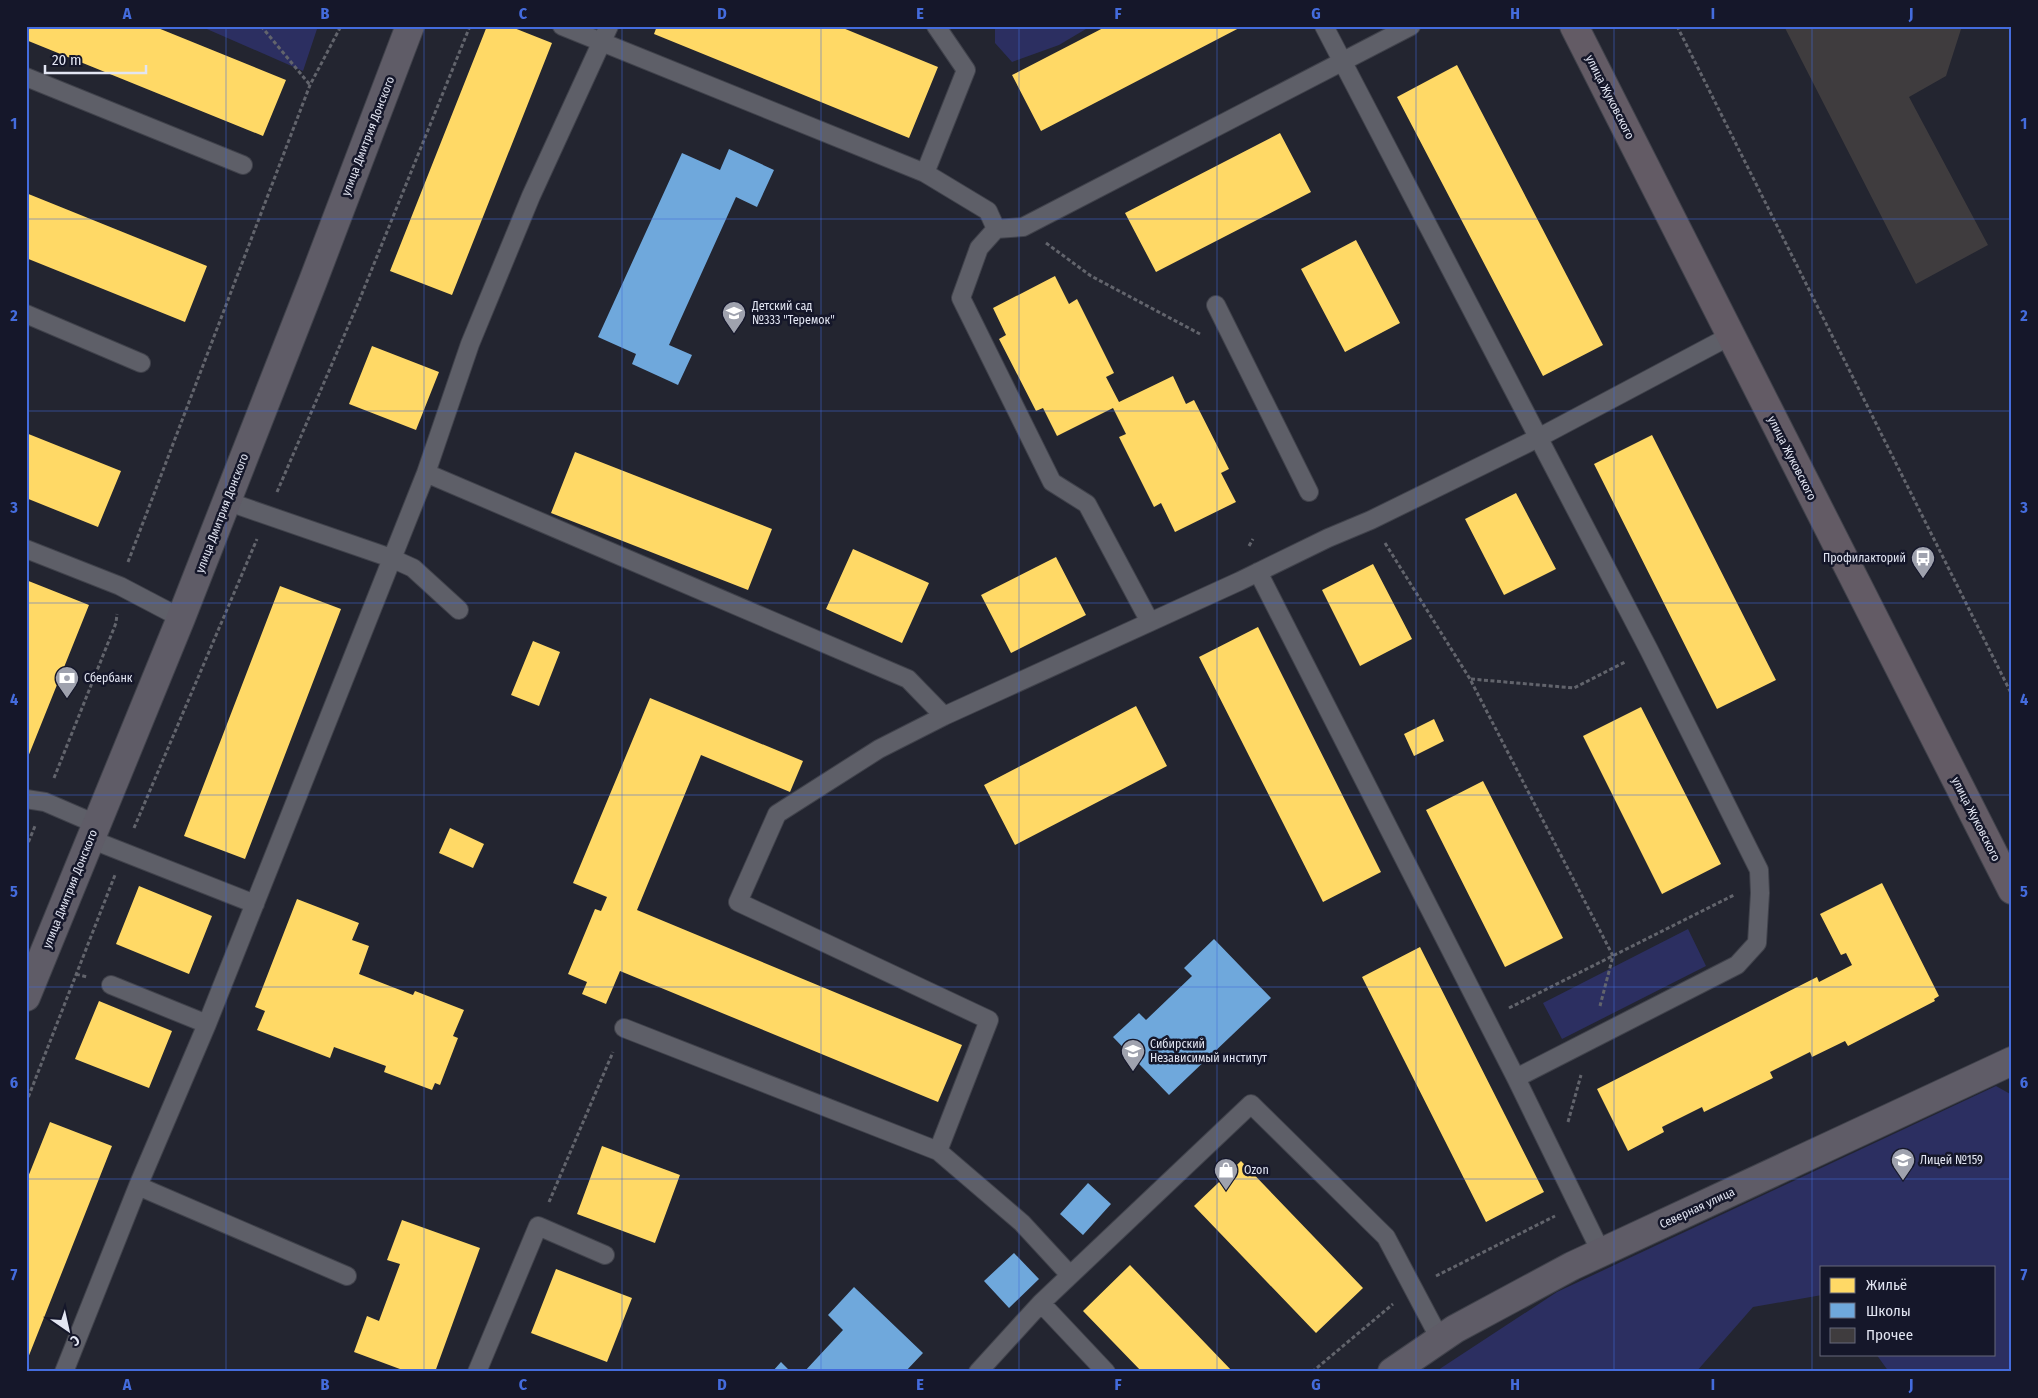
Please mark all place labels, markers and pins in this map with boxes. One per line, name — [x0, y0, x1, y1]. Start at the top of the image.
place label: Детский сад №333 "Теремок" — [751, 299, 835, 327]
school or university icon: Детский сад №333 "Теремок" — [721, 300, 747, 334]
bus stop icon: Профилакторий — [1910, 545, 1936, 579]
place label: Профилакторий — [1823, 551, 1906, 565]
bank icon: Сбербанк — [54, 665, 80, 699]
place label: Сбербанк — [84, 671, 133, 685]
place label: Сибирский Независимый институт — [1150, 1037, 1267, 1065]
school or university icon: Сибирский Независимый институт — [1120, 1038, 1146, 1072]
school or university icon: Лицей №159 — [1890, 1147, 1916, 1181]
place label: Лицей №159 — [1920, 1153, 1983, 1167]
shop icon: Ozon — [1213, 1157, 1239, 1191]
place label: Ozon — [1244, 1163, 1269, 1177]

